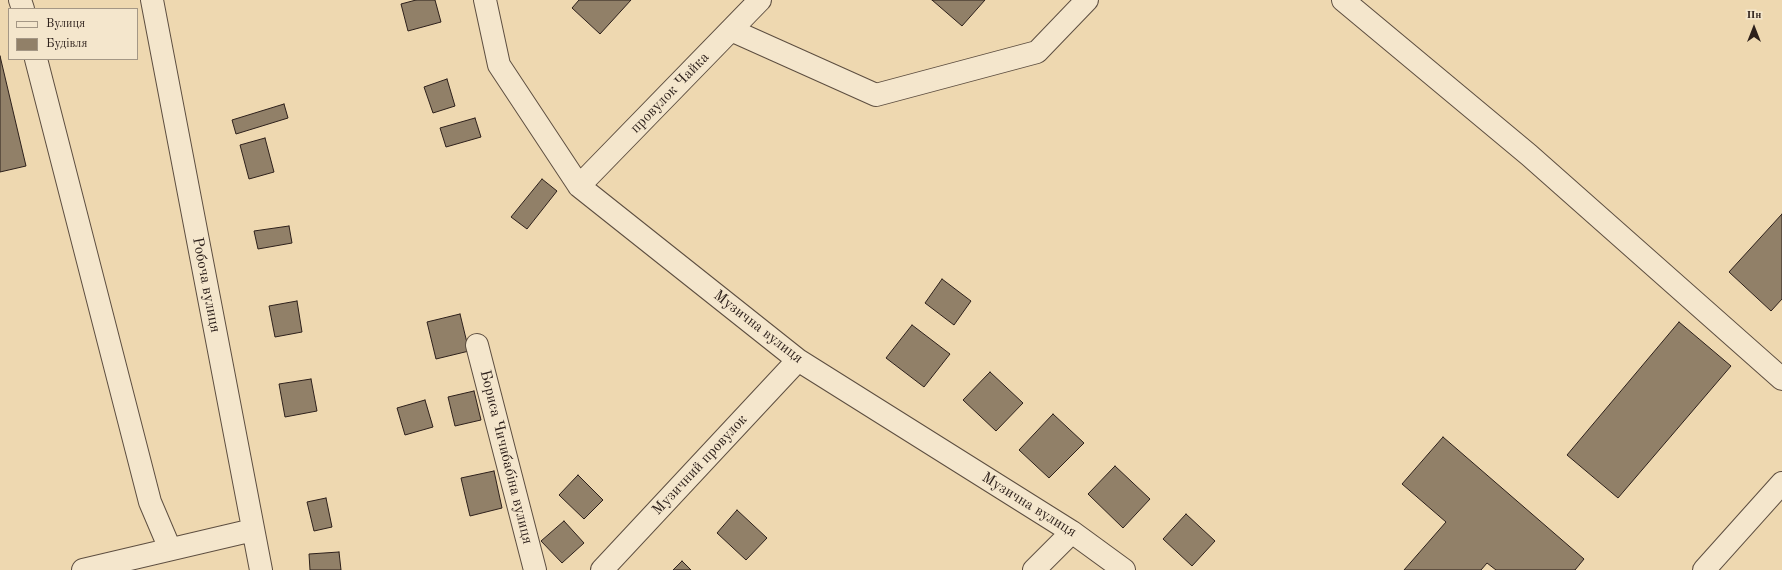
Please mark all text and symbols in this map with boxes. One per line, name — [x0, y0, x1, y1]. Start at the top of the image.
legend — [8, 8, 138, 60]
north arrow — [1734, 8, 1774, 48]
text: Пн — [1746, 10, 1762, 21]
text: Вулиця — [46, 18, 85, 30]
text: Будівля — [46, 38, 88, 50]
street label: провулок Чайка — [627, 49, 713, 137]
street label: Робоча вулиця — [188, 236, 224, 334]
street label: Музична вулиця — [710, 287, 806, 367]
street label: Бориса Чичибабіна вулиця — [476, 368, 536, 546]
street label: Музичний провулок — [649, 411, 751, 519]
street label: Музична вулиця — [978, 469, 1080, 541]

